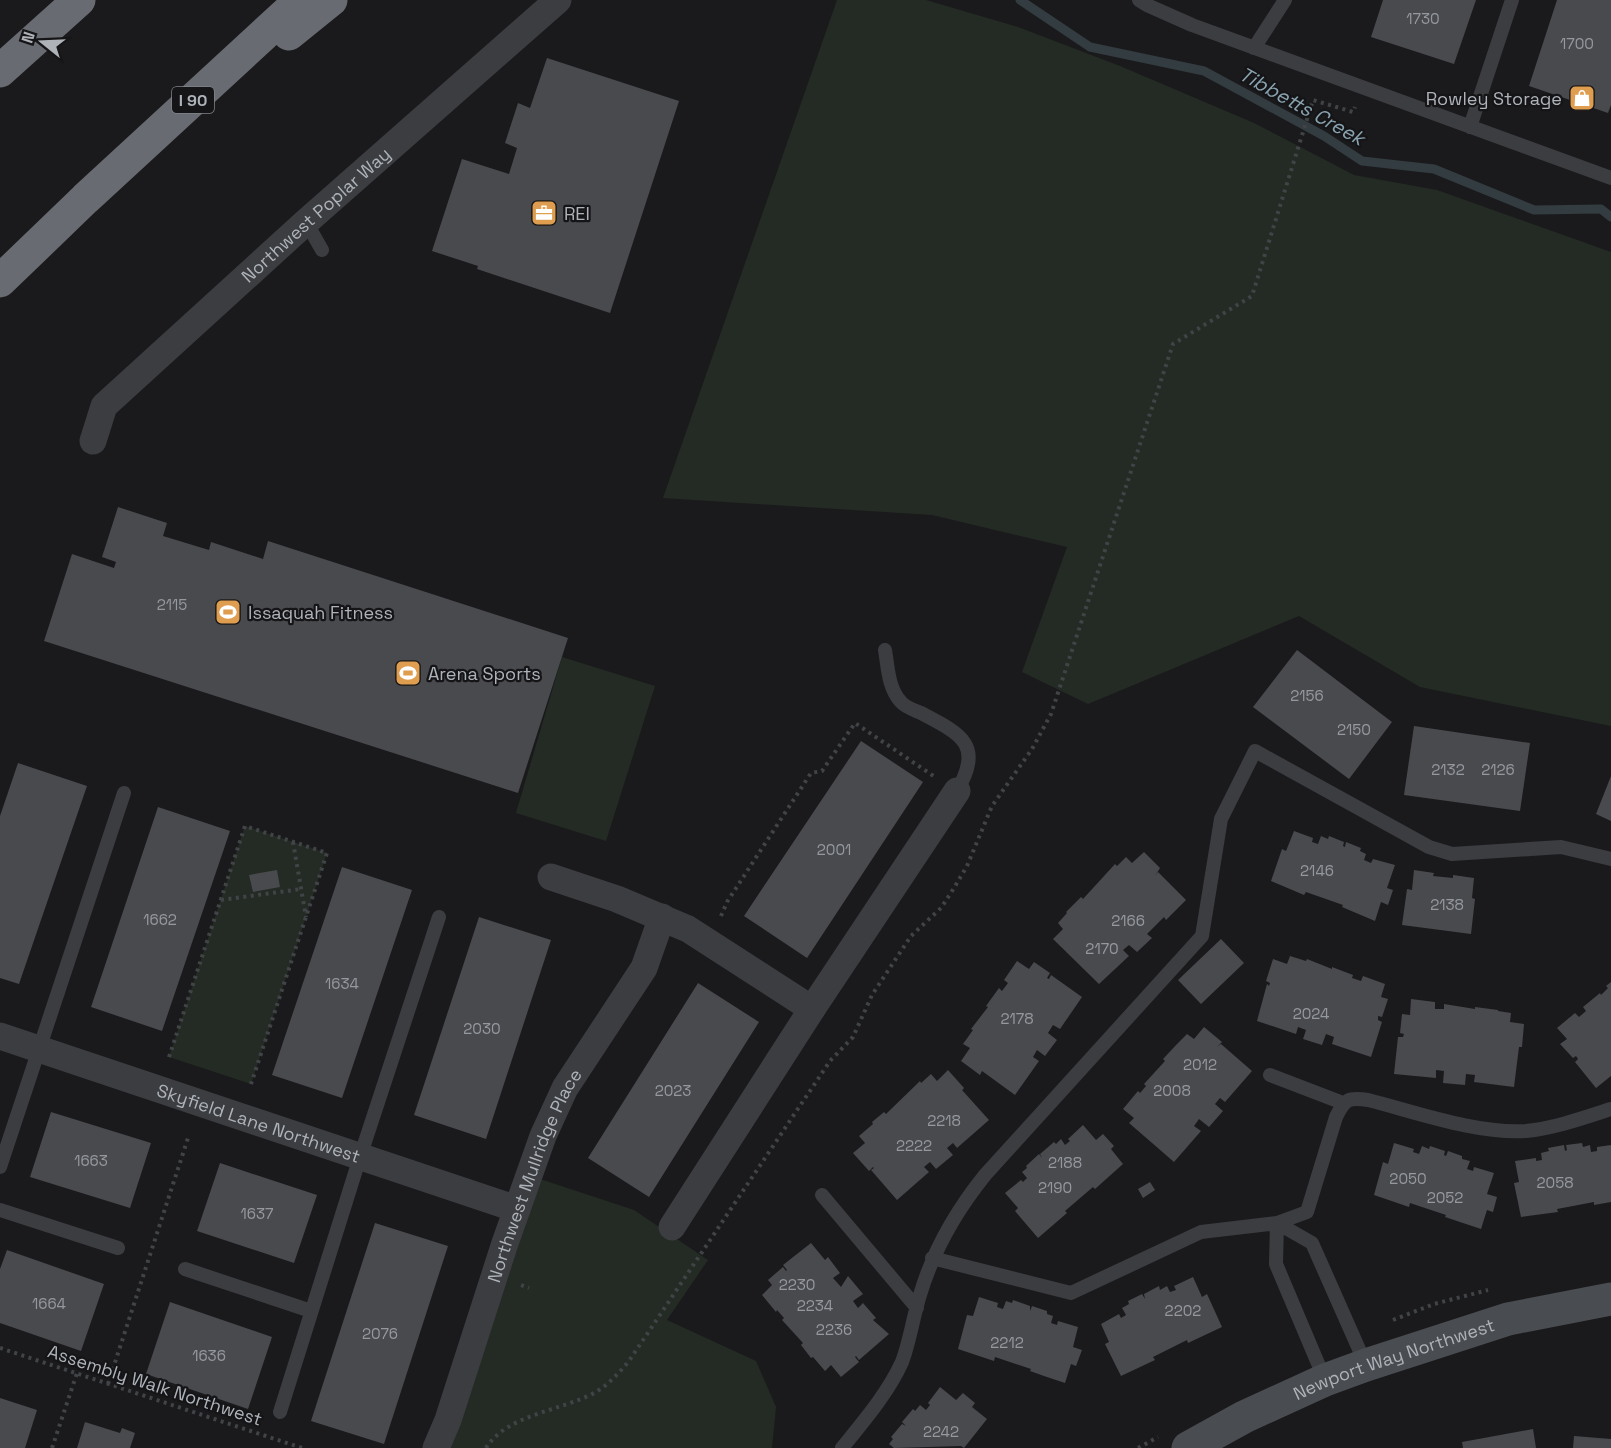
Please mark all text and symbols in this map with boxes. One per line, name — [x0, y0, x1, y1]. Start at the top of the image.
house number: 1730 — [1406, 9, 1440, 28]
north arrow — [12, 12, 72, 72]
text: N — [17, 29, 40, 46]
house number: 1700 — [1560, 34, 1594, 53]
water label: Tibbetts Creek — [1235, 61, 1371, 152]
shop icon: Rowley Storage — [1567, 83, 1597, 113]
road number: I 90 — [172, 87, 214, 113]
place label: Rowley Storage — [1426, 87, 1562, 110]
street label: Northwest Poplar Way — [236, 142, 395, 287]
office icon: REI — [529, 198, 559, 228]
place label: REI — [564, 202, 590, 225]
house number: 2115 — [157, 595, 187, 614]
sports icon: Issaquah Fitness — [213, 597, 243, 627]
place label: Issaquah Fitness — [248, 601, 393, 624]
sports icon: Arena Sports — [393, 658, 423, 688]
place label: Arena Sports — [428, 662, 541, 685]
house number: 2156 — [1290, 686, 1324, 705]
house number: 2150 — [1337, 720, 1371, 739]
house number: 2132 — [1431, 760, 1465, 779]
house number: 2126 — [1481, 760, 1515, 779]
house number: 2001 — [817, 840, 851, 859]
house number: 2146 — [1300, 861, 1334, 880]
house number: 2138 — [1430, 895, 1464, 914]
house number: 1662 — [143, 910, 177, 929]
house number: 2166 — [1111, 911, 1145, 930]
house number: 2170 — [1085, 939, 1119, 958]
house number: 1634 — [325, 974, 359, 993]
house number: 2024 — [1293, 1004, 1329, 1023]
house number: 2178 — [1000, 1009, 1034, 1028]
house number: 2030 — [463, 1019, 501, 1038]
house number: 2012 — [1183, 1055, 1217, 1074]
street label: Northwest Mullridge Place — [482, 1064, 586, 1285]
street label: Skyfield Lane Northwest — [154, 1078, 364, 1167]
house number: 2023 — [655, 1081, 691, 1100]
house number: 2008 — [1153, 1081, 1191, 1100]
house number: 2218 — [927, 1111, 961, 1130]
house number: 2222 — [896, 1136, 932, 1155]
house number: 1663 — [74, 1151, 108, 1170]
house number: 2188 — [1048, 1153, 1082, 1172]
house number: 2050 — [1389, 1169, 1427, 1188]
house number: 2058 — [1537, 1173, 1574, 1192]
house number: 2190 — [1038, 1178, 1072, 1197]
house number: 2052 — [1427, 1188, 1463, 1207]
house number: 1637 — [241, 1204, 273, 1223]
house number: 2230 — [779, 1275, 815, 1294]
house number: 1664 — [32, 1294, 66, 1313]
house number: 2234 — [797, 1296, 833, 1315]
house number: 2202 — [1165, 1301, 1201, 1320]
street label: Newport Way Northwest — [1289, 1313, 1497, 1405]
house number: 2236 — [816, 1320, 852, 1339]
house number: 2076 — [362, 1324, 398, 1343]
house number: 2212 — [990, 1333, 1024, 1352]
street label: Assembly Walk Northwest — [45, 1339, 265, 1431]
house number: 1636 — [192, 1346, 226, 1365]
house number: 2242 — [923, 1422, 959, 1441]

